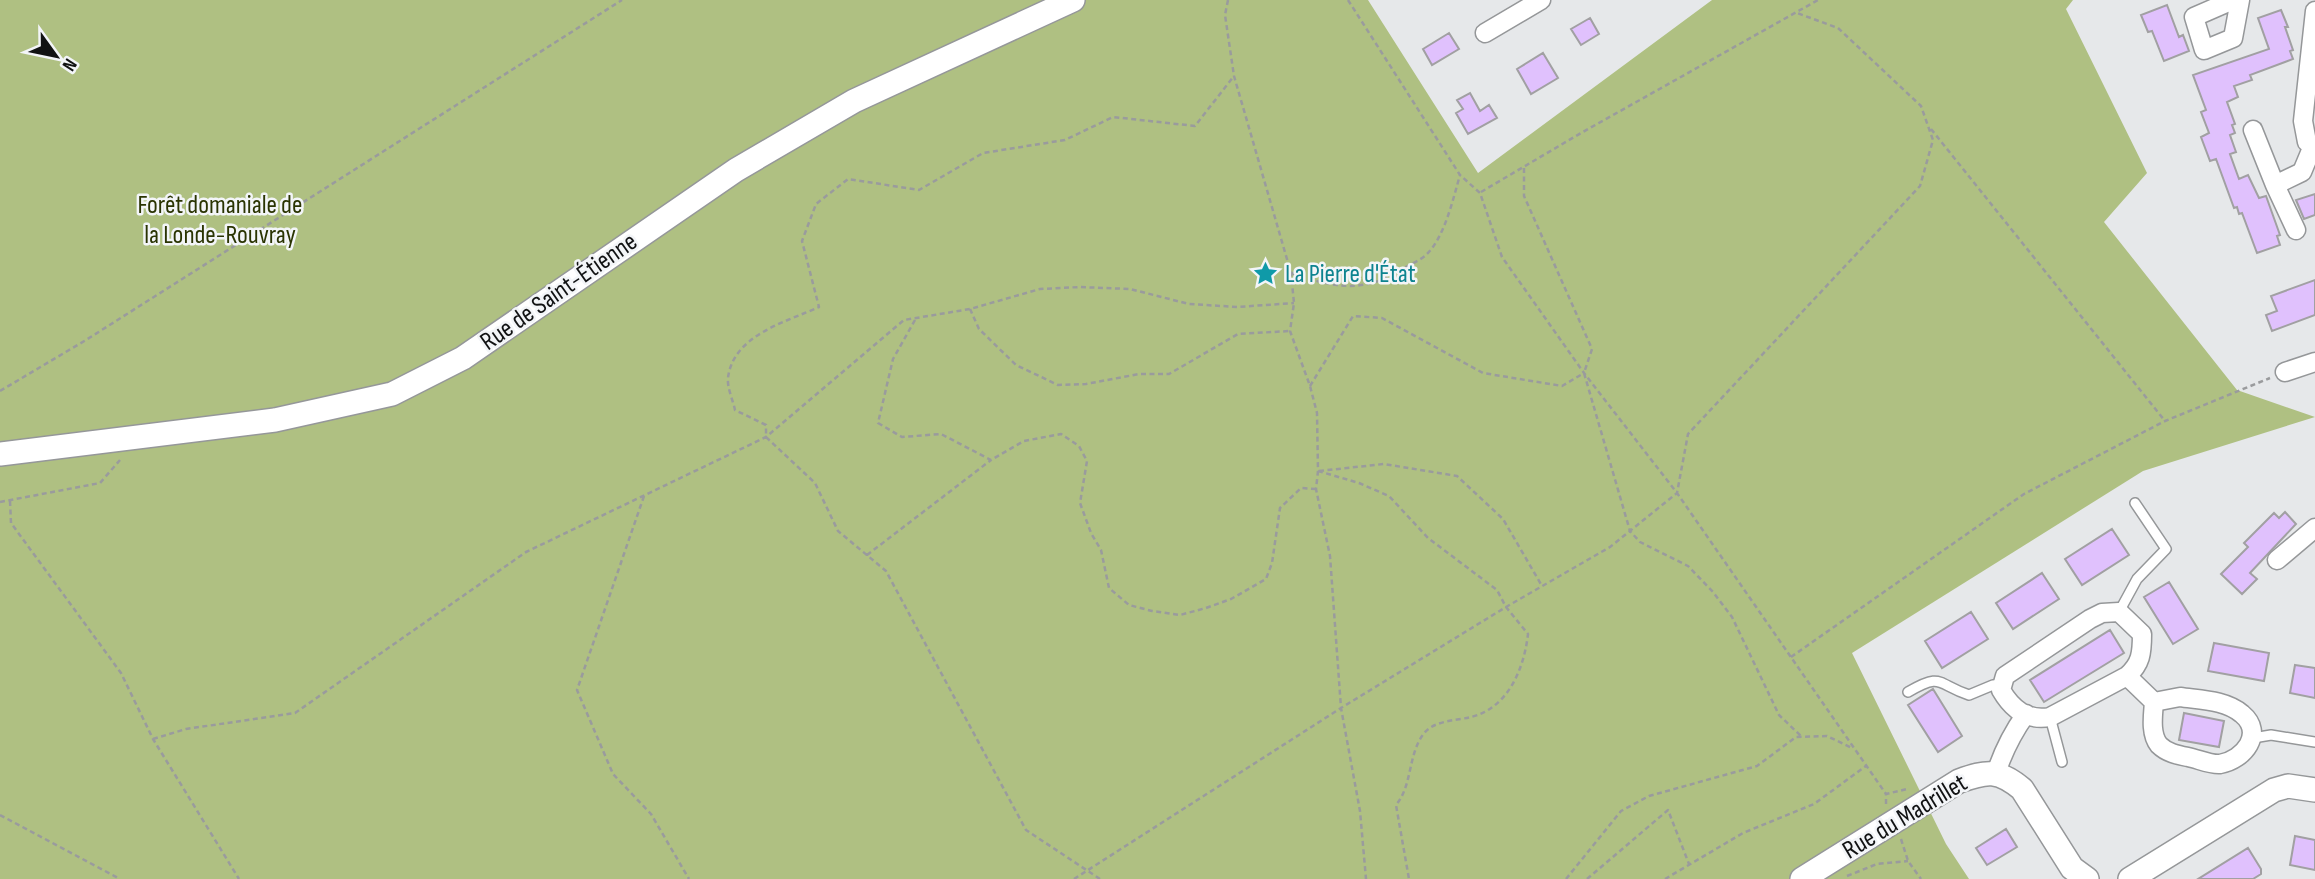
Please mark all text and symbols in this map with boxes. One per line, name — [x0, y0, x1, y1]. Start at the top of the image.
north arrow — [21, 21, 91, 91]
text: N — [57, 54, 81, 75]
park label: Forêt domaniale de la Londe-Rouvray — [138, 190, 302, 251]
street label: Rue de Saint-Étienne — [475, 226, 643, 358]
place label: La Pierre d'État — [1285, 259, 1416, 290]
place icon: La Pierre d'État — [1251, 260, 1279, 288]
street label: Rue du Madrillet — [1837, 768, 1973, 866]

